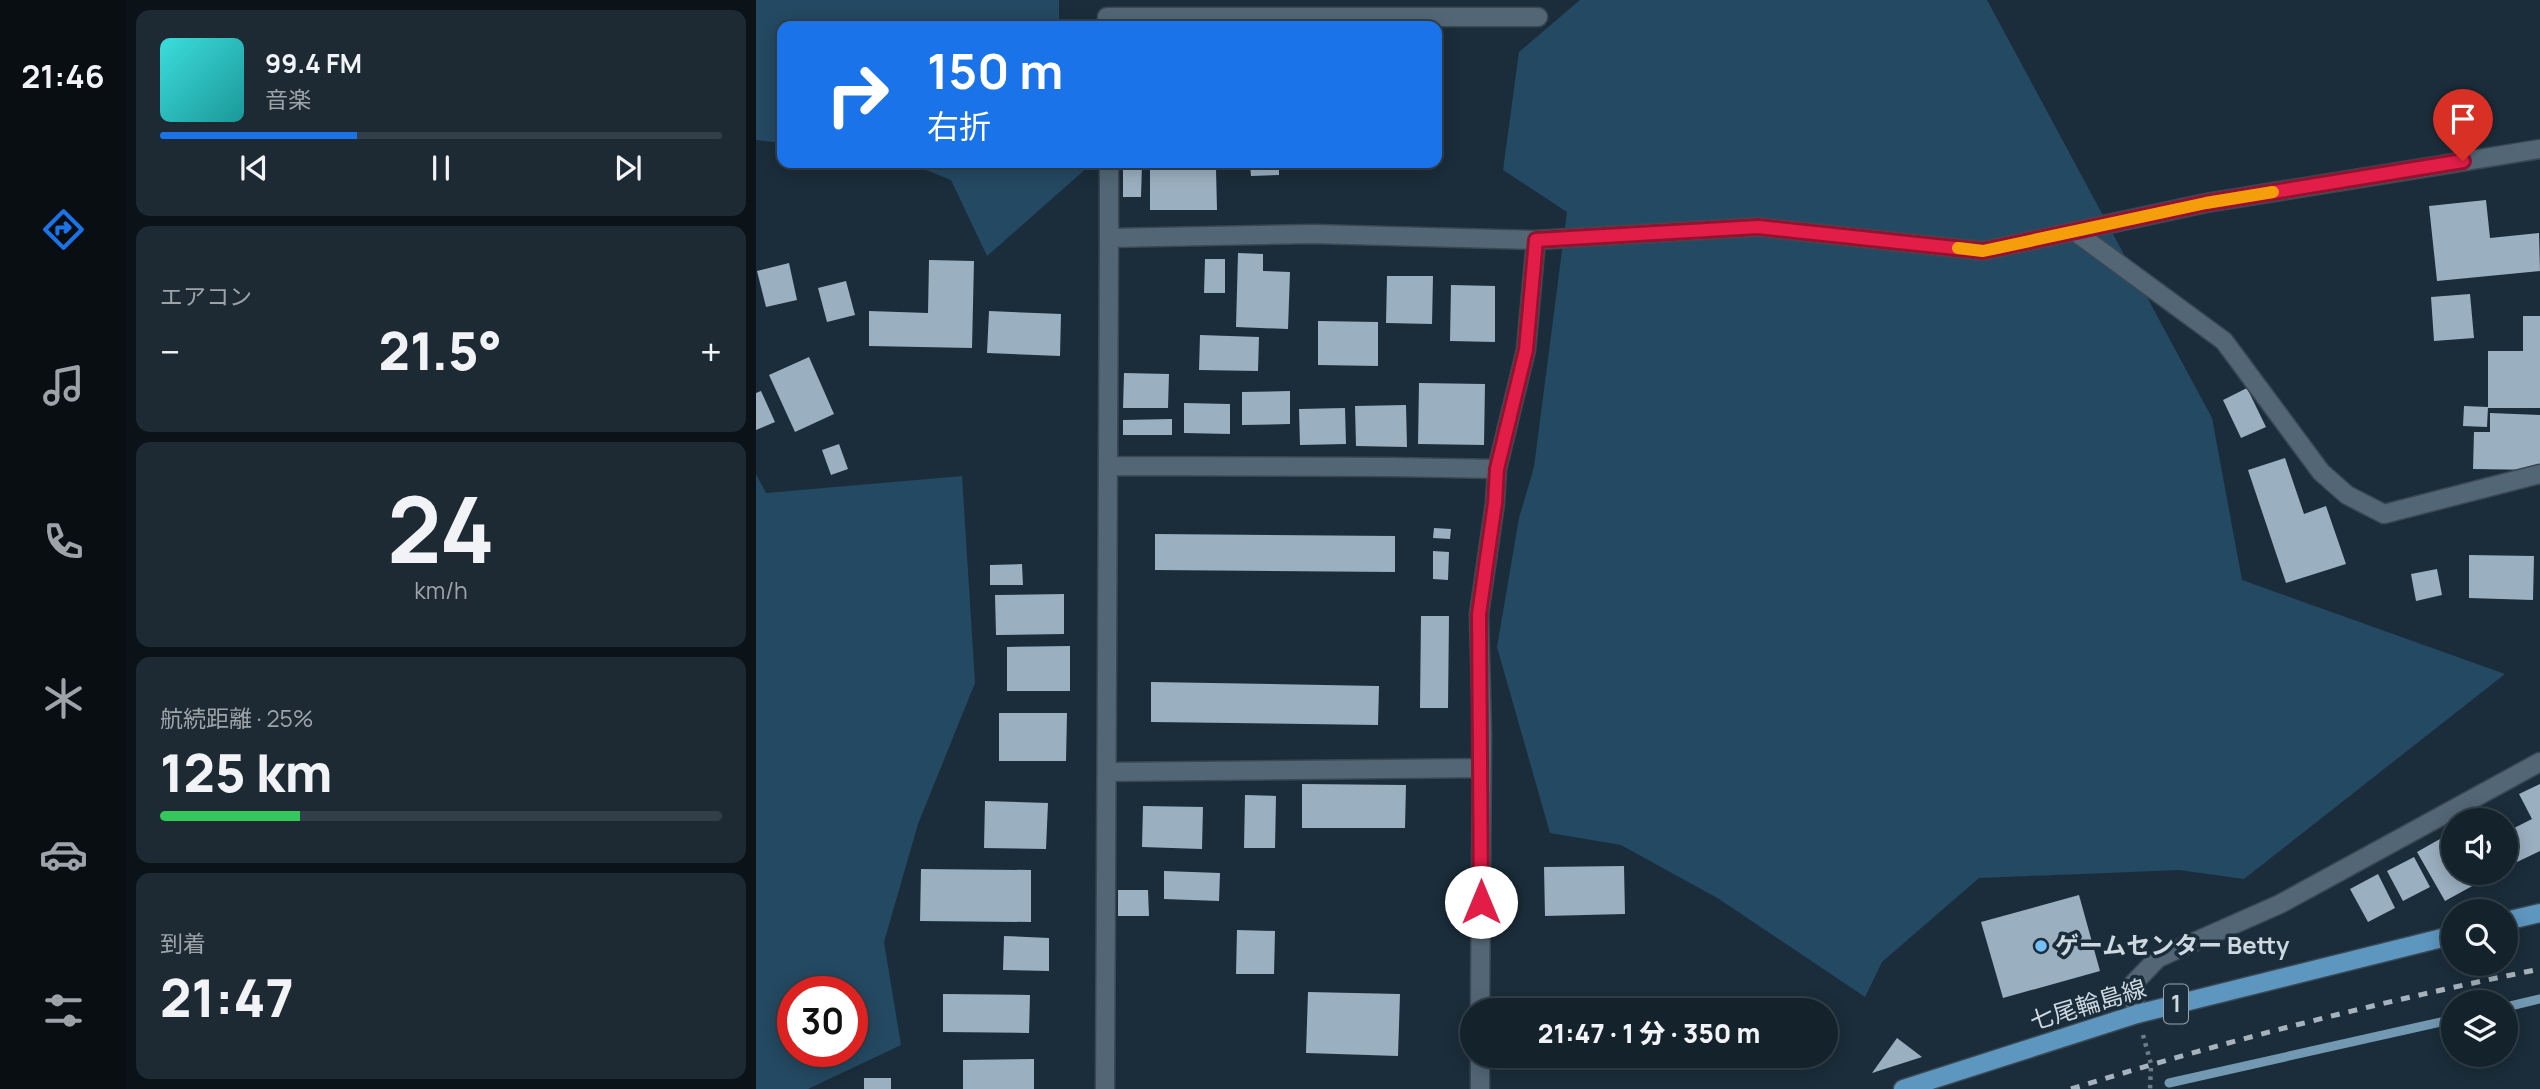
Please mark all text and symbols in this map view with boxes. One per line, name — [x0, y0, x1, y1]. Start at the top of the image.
text: 150 m — [927, 37, 1063, 104]
text: 99.4 FM — [265, 45, 362, 81]
icon: right — [812, 49, 903, 140]
text: 21:46 — [21, 54, 105, 98]
text: 音楽 — [265, 83, 311, 115]
pin — [2433, 89, 2493, 161]
icon: arrive — [2444, 100, 2482, 138]
text: 右折 — [927, 104, 991, 148]
icon: previous — [235, 149, 273, 187]
icon: pause — [422, 149, 460, 187]
icon: next — [609, 149, 647, 187]
icon: directions — [39, 205, 88, 254]
text: エアコン — [160, 280, 252, 312]
text: 21.5° — [379, 315, 502, 386]
text: − — [160, 325, 181, 377]
text: + — [700, 325, 722, 377]
icon: music — [39, 361, 88, 410]
text: 24 — [387, 466, 495, 590]
icon: phone — [39, 517, 88, 566]
text: km/h — [414, 574, 468, 606]
icon: climate — [39, 674, 88, 723]
text: 航続距離 · 25% — [160, 702, 314, 734]
text: 125 km — [160, 737, 332, 808]
map controls — [2441, 808, 2518, 1067]
button: sound — [2441, 808, 2518, 885]
icon: car — [39, 830, 88, 879]
position arrow — [1444, 865, 1518, 939]
button: search — [2441, 899, 2518, 976]
text: 到着 — [160, 927, 206, 959]
place label: ゲームセンター Betty — [2055, 928, 2290, 961]
marker: ゲームセンター Betty — [2033, 938, 2049, 954]
text: 21:47 — [160, 962, 294, 1033]
street label: 七尾輪島線 — [2025, 970, 2150, 1037]
speed limit sign: 30 — [777, 976, 868, 1067]
road number: 1 — [2164, 984, 2188, 1023]
icon: filters — [39, 986, 88, 1035]
button: layers — [2441, 990, 2518, 1067]
text: 21:47 · 1 分 · 350 m — [1538, 1015, 1760, 1051]

